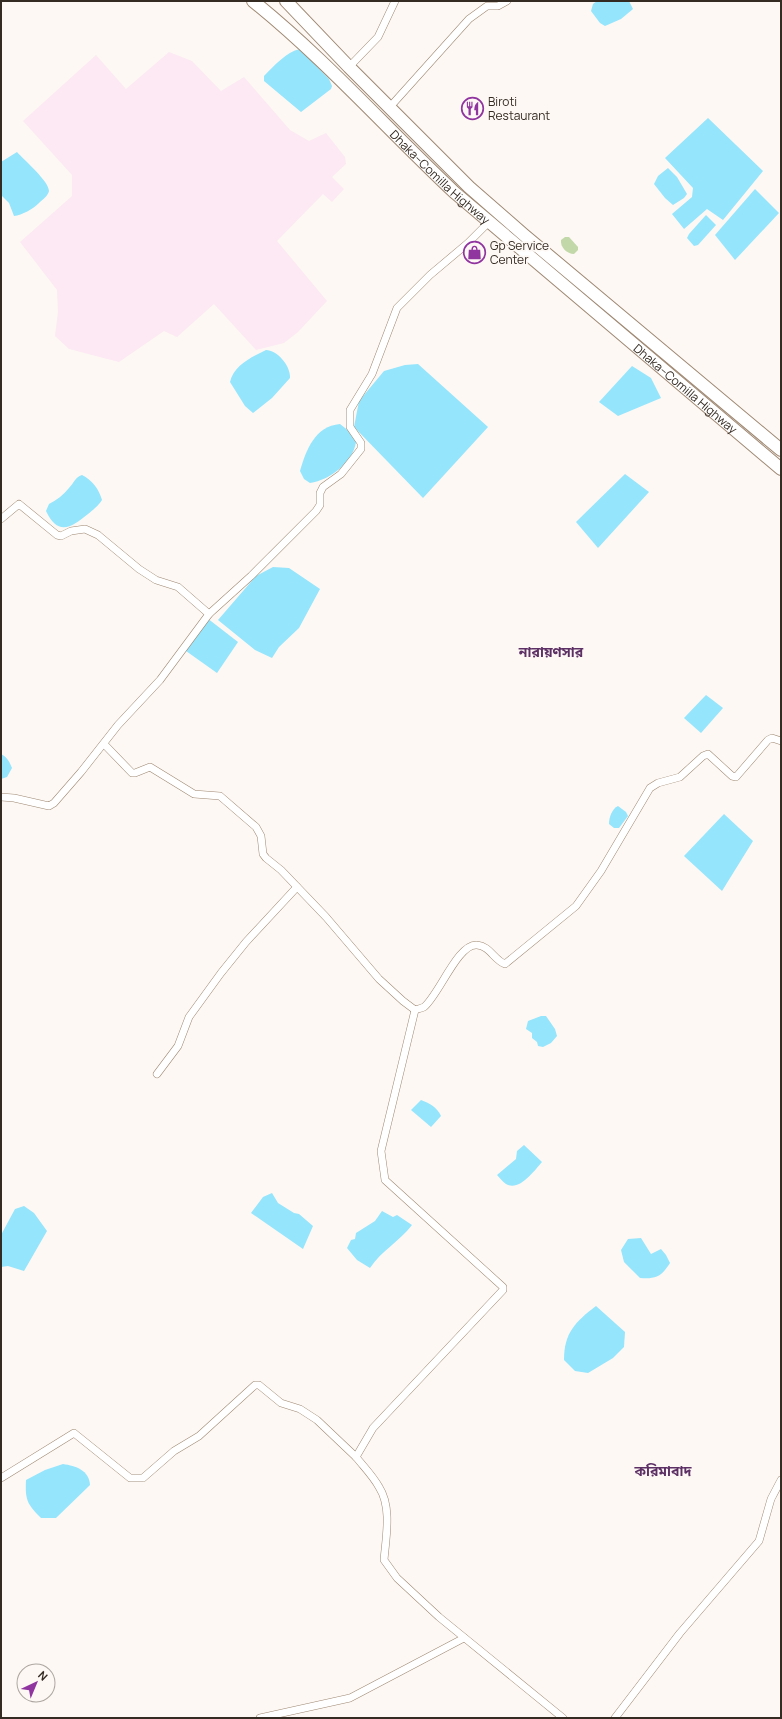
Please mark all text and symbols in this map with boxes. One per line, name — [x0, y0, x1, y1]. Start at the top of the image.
place label: Biroti Restaurant — [488, 93, 550, 124]
restaurant icon: Biroti Restaurant — [459, 95, 485, 121]
street label: Dhaka–Comilla Highway — [387, 126, 494, 228]
place label: Gp Service Center — [490, 237, 549, 268]
shop icon: Gp Service Center — [461, 239, 487, 265]
street label: Dhaka–Comilla Highway — [630, 339, 742, 438]
district label: নারায়ণসার — [518, 642, 584, 661]
district label: করিমাবাদ — [634, 1461, 692, 1480]
north arrow — [16, 1663, 56, 1703]
text: N — [35, 1667, 51, 1684]

